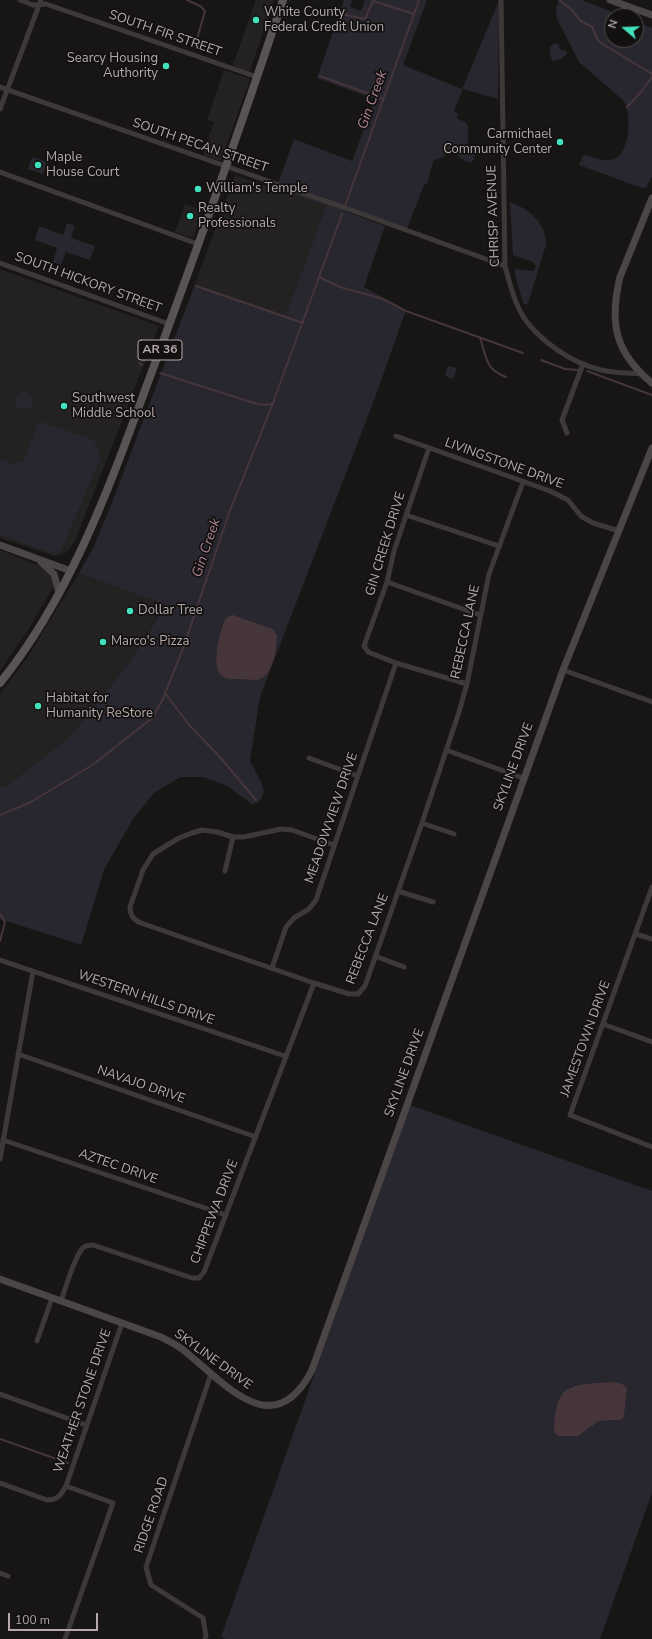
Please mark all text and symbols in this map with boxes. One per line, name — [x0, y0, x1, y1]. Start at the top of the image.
place label: White County Federal Credit Union — [264, 5, 384, 36]
street label: SOUTH FIR STREET — [107, 7, 223, 61]
north arrow — [604, 8, 644, 48]
marker: White County Federal Credit Union — [251, 15, 261, 25]
text: N — [605, 18, 622, 31]
place label: Searcy Housing Authority — [67, 51, 158, 82]
marker: Searcy Housing Authority — [161, 61, 171, 71]
water label: Gin Creek — [355, 68, 391, 132]
street label: SOUTH PECAN STREET — [130, 115, 270, 177]
place label: Carmichael Community Center — [443, 127, 552, 158]
marker: Carmichael Community Center — [555, 137, 565, 147]
place label: Maple House Court — [46, 150, 119, 181]
marker: Maple House Court — [33, 160, 43, 170]
street label: CHRISP AVENUE — [484, 165, 504, 267]
place label: William's Temple — [206, 181, 308, 197]
marker: William's Temple — [193, 184, 203, 194]
place label: Realty Professionals — [198, 201, 276, 232]
marker: Realty Professionals — [185, 211, 195, 221]
street label: SOUTH HICKORY STREET — [12, 249, 164, 317]
road number: AR 36 — [138, 340, 182, 360]
place label: Southwest Middle School — [72, 391, 155, 422]
marker: Southwest Middle School — [59, 401, 69, 411]
street label: LIVINGSTONE DRIVE — [442, 435, 566, 493]
street label: GIN CREEK DRIVE — [363, 490, 409, 598]
water label: Gin Creek — [189, 516, 225, 580]
street label: REBECCA LANE — [448, 583, 484, 681]
place label: Dollar Tree — [138, 603, 203, 619]
marker: Dollar Tree — [125, 606, 135, 616]
place label: Marco's Pizza — [111, 634, 189, 650]
marker: Marco's Pizza — [98, 637, 108, 647]
place label: Habitat for Humanity ReStore — [46, 691, 153, 722]
marker: Habitat for Humanity ReStore — [33, 701, 43, 711]
street label: SKYLINE DRIVE — [491, 721, 537, 813]
street label: MEADOWVIEW DRIVE — [302, 751, 362, 885]
street label: REBECCA LANE — [344, 891, 392, 987]
street label: WESTERN HILLS DRIVE — [76, 967, 216, 1029]
street label: JAMESTOWN DRIVE — [558, 979, 614, 1099]
street label: SKYLINE DRIVE — [382, 1027, 428, 1119]
street label: NAVAJO DRIVE — [95, 1063, 187, 1107]
street label: AZTEC DRIVE — [76, 1146, 160, 1188]
street label: CHIPPEWA DRIVE — [188, 1158, 242, 1266]
street label: SKYLINE DRIVE — [171, 1326, 255, 1394]
street label: WEATHER STONE DRIVE — [51, 1327, 115, 1475]
street label: RIDGE ROAD — [132, 1475, 172, 1555]
scale bar — [10, 1605, 100, 1631]
text: 100 m — [15, 1612, 50, 1628]

